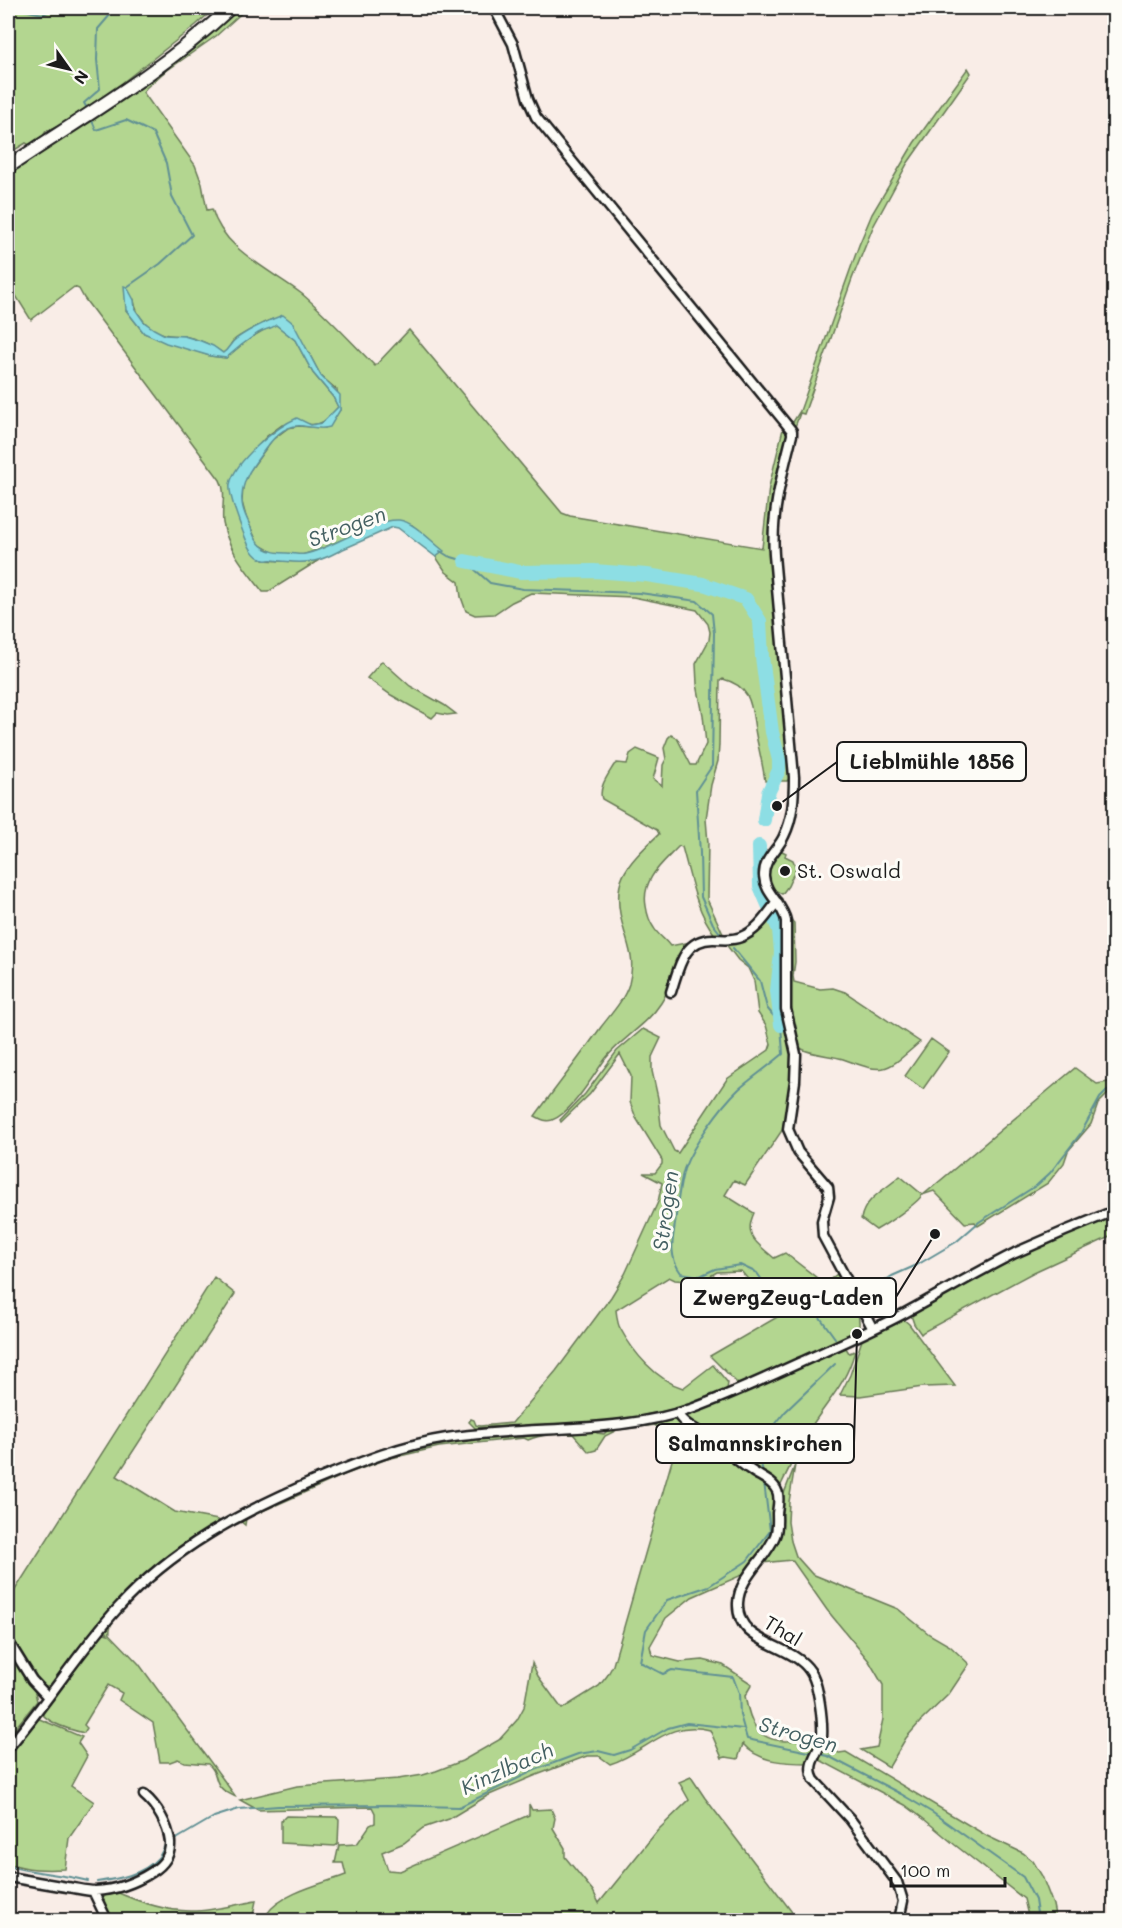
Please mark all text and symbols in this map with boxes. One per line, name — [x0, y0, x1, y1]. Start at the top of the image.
north arrow — [39, 39, 99, 99]
text: N — [70, 67, 94, 89]
water label: Strogen — [304, 499, 389, 552]
callout: Lieblmühle 1856 — [837, 742, 1026, 781]
text: Lieblmühle 1856 — [850, 747, 1014, 774]
place label: St. Oswald — [797, 857, 901, 883]
marker: St. Oswald — [778, 864, 792, 878]
water label: Strogen — [646, 1169, 684, 1253]
callout: ZwergZeug-Laden — [681, 1278, 896, 1317]
text: ZwergZeug-Laden — [693, 1283, 883, 1310]
callout: Salmannskirchen — [656, 1424, 854, 1463]
text: Salmannskirchen — [668, 1429, 842, 1456]
street label: Thal — [760, 1609, 807, 1652]
water label: Strogen — [756, 1709, 841, 1758]
water label: Kinzlbach — [456, 1735, 557, 1800]
scale bar — [891, 1850, 1005, 1888]
text: 100 m — [900, 1858, 950, 1882]

